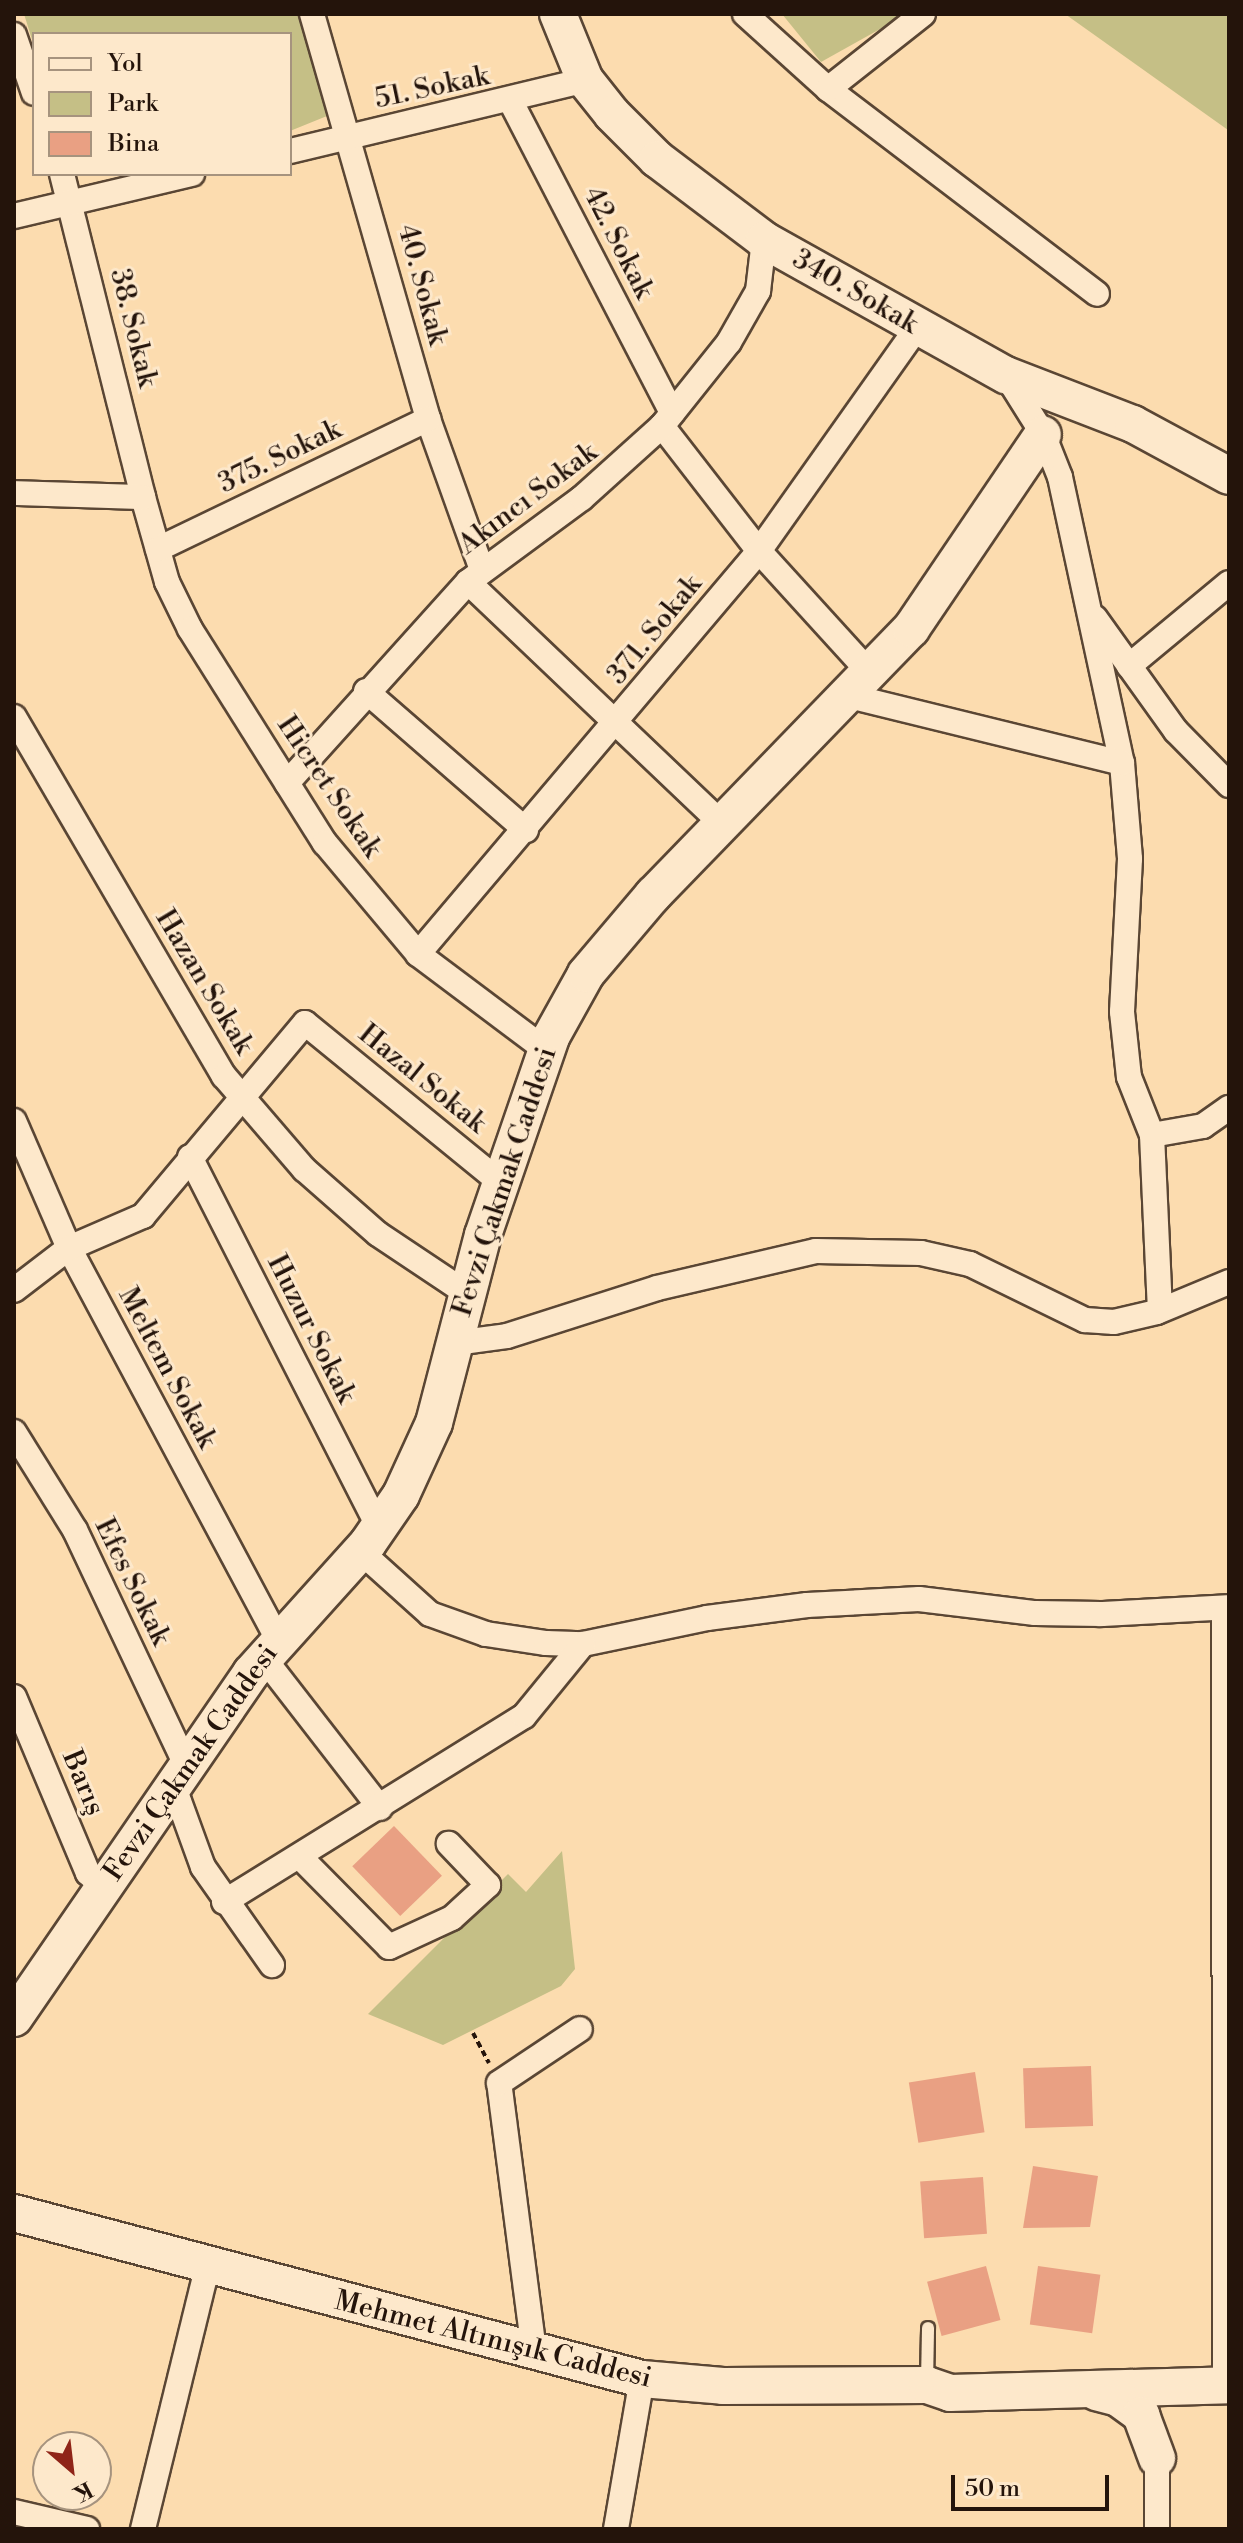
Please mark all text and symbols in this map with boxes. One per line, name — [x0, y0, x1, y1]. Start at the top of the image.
legend — [32, 32, 292, 176]
text: Yol — [108, 49, 143, 79]
street label: 51. Sokak — [372, 59, 492, 117]
text: Park — [108, 89, 158, 119]
text: Bina — [108, 129, 159, 159]
street label: 42. Sokak — [576, 182, 660, 304]
street label: 40. Sokak — [390, 221, 454, 349]
street label: 340. Sokak — [786, 243, 924, 341]
street label: 38. Sokak — [102, 265, 164, 391]
street label: 375. Sokak — [213, 413, 347, 501]
street label: Akıncı Sokak — [452, 436, 604, 562]
street label: 371. Sokak — [601, 569, 709, 691]
street label: Hicret Sokak — [269, 710, 389, 864]
street label: Hazan Sokak — [148, 904, 260, 1060]
street label: Hazal Sokak — [351, 1017, 493, 1141]
street label: Fevzi Çakmak Caddesi — [446, 1043, 564, 1321]
street label: Huzur Sokak — [259, 1249, 363, 1409]
street label: Meltem Sokak — [111, 1282, 223, 1454]
street label: Efes Sokak — [87, 1513, 177, 1651]
street label: Fevzi Çakmak Caddesi — [97, 1638, 285, 1888]
street label: Barış — [54, 1745, 112, 1821]
street label: Mehmet Altınışık Caddesi — [331, 2284, 655, 2396]
north arrow — [32, 2431, 112, 2511]
scale bar — [955, 2459, 1113, 2509]
text: 50 m — [965, 2474, 1020, 2504]
text: K — [68, 2475, 97, 2507]

